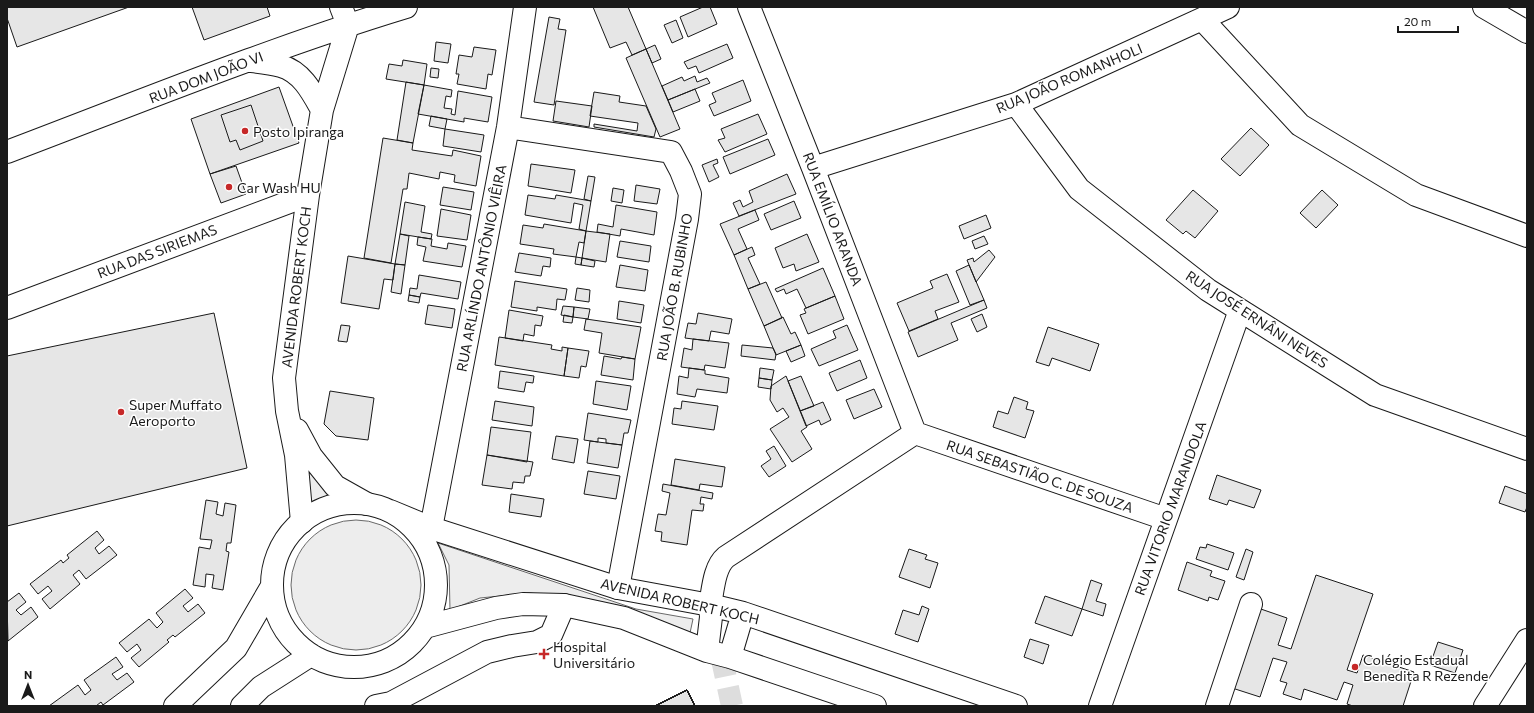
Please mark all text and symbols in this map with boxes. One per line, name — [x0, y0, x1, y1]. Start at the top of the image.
scale bar — [1398, 8, 1458, 34]
text: 20 m — [1404, 14, 1431, 28]
street label: RUA JOÃO ROMANHOLI — [993, 39, 1145, 117]
street label: RUA DOM JOÃO VI — [147, 47, 265, 107]
place label: Posto Ipiranga — [253, 123, 344, 140]
marker: Posto Ipiranga — [240, 126, 250, 136]
street label: RUA EMÍLIO ARANDA — [800, 150, 866, 289]
street label: RUA ARLÍNDO ANTÔNIO VIÊIRA — [453, 163, 510, 373]
place label: Car Wash HU — [237, 179, 321, 196]
marker: Car Wash HU — [224, 182, 234, 192]
street label: AVENIDA ROBERT KOCH — [278, 205, 314, 369]
street label: RUA JOÃO B. RUBINHO — [653, 212, 695, 362]
street label: RUA DAS SIRIEMAS — [95, 220, 219, 282]
street label: RUA JOSÉ ERNÂNI NEVES — [1183, 267, 1331, 371]
place label: Super Muffato Aeroporto — [129, 396, 222, 429]
marker: Super Muffato Aeroporto — [116, 407, 126, 417]
street label: RUA VITORIO MARANDOLA — [1131, 418, 1210, 597]
street label: RUA SEBASTIÃO C. DE SOUZA — [944, 436, 1136, 516]
street label: AVENIDA ROBERT KOCH — [599, 574, 761, 628]
place label: Hospital Universitário — [553, 638, 635, 671]
marker: Hospital Universitário — [538, 648, 550, 660]
place label: Colégio Estadual Benedita R Rezende — [1363, 651, 1488, 684]
marker: Colégio Estadual Benedita R Rezende — [1350, 662, 1360, 672]
north arrow — [8, 665, 48, 705]
text: N — [24, 668, 32, 681]

